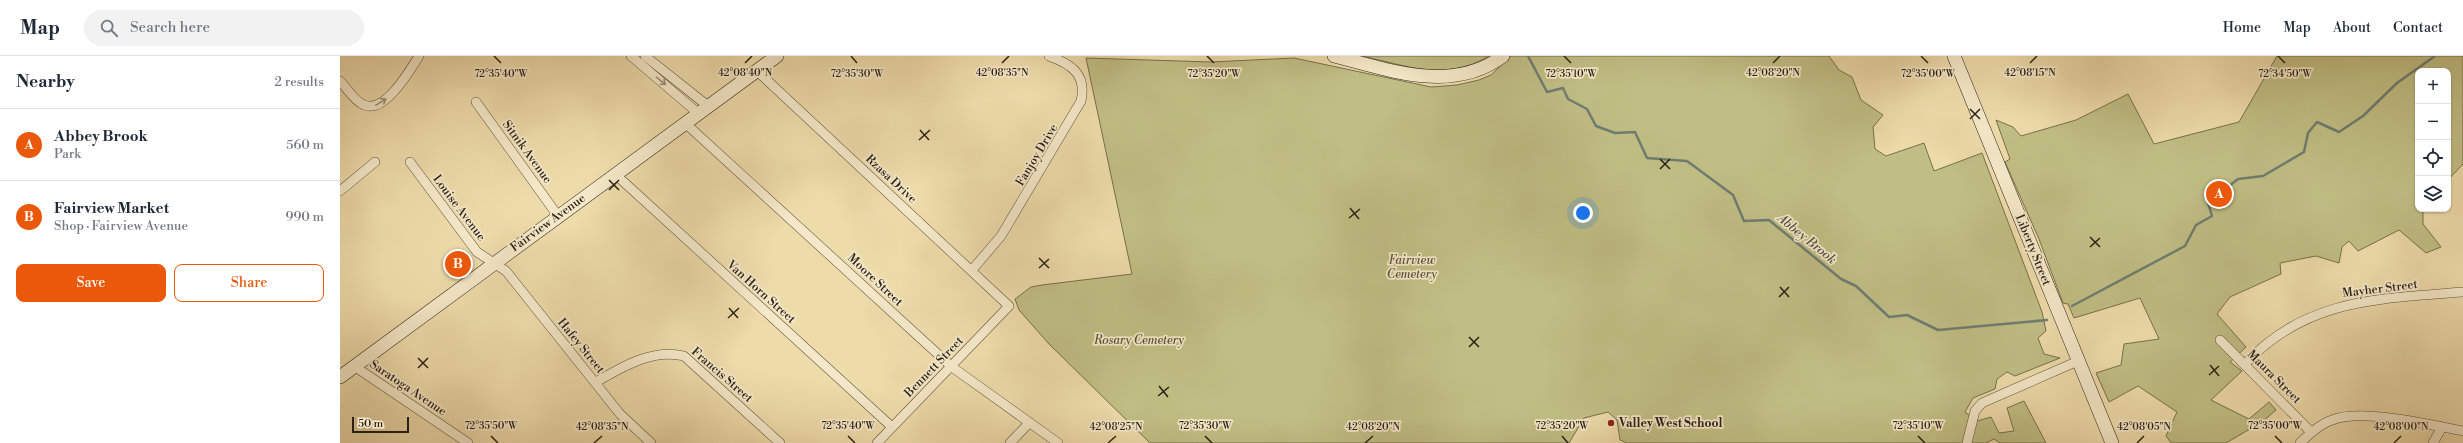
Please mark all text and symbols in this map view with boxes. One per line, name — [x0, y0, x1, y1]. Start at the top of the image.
search box — [84, 10, 364, 46]
text: Map — [20, 16, 60, 40]
icon: search — [98, 17, 120, 39]
text: Search here — [130, 18, 210, 37]
text: Home — [2223, 19, 2261, 37]
text: Map — [2283, 19, 2311, 37]
text: About — [2333, 19, 2371, 37]
text: Contact — [2393, 19, 2443, 37]
text: 42°08'40"N — [718, 67, 773, 79]
text: 42°08'35"N — [976, 67, 1029, 79]
text: 42°08'20"N — [1746, 67, 1801, 79]
text: 42°08'15"N — [2004, 67, 2056, 79]
text: 72°35'40"W — [474, 68, 528, 80]
text: 72°35'30"W — [831, 68, 884, 80]
text: 72°35'20"W — [1188, 68, 1241, 80]
text: 72°35'10"W — [1545, 68, 1598, 80]
text: 72°35'00"W — [1901, 68, 1956, 80]
text: 72°34'50"W — [2258, 68, 2313, 80]
map controls — [2415, 68, 2451, 212]
button: + — [2415, 68, 2451, 104]
text: Nearby — [16, 71, 75, 93]
text: 2 results — [275, 74, 324, 90]
one-way arrow — [656, 76, 666, 85]
one-way arrow — [375, 97, 387, 105]
button: − — [2415, 104, 2451, 140]
street label: Sitnik Avenue — [499, 118, 555, 186]
street label: Fanjoy Drive — [1013, 121, 1061, 189]
text: Abbey Brook — [54, 127, 148, 146]
text: A — [24, 137, 34, 153]
text: 560 m — [286, 137, 324, 153]
button: locate — [2415, 140, 2451, 176]
text: Park — [54, 146, 81, 162]
street label: Rzasa Drive — [862, 152, 920, 206]
street label: Louise Avenue — [429, 172, 489, 244]
button: layers — [2415, 176, 2451, 212]
pin: A — [2206, 179, 2232, 209]
street label: Fairview Avenue — [508, 191, 588, 255]
text: Fairview Market — [54, 199, 169, 218]
your location — [1573, 203, 1593, 223]
text: B — [24, 209, 34, 225]
text: 990 m — [286, 209, 324, 225]
water label: Abbey Brook — [1773, 209, 1840, 268]
street label: Liberty Street — [2012, 212, 2054, 288]
text: Shop · Fairview Avenue — [54, 218, 188, 234]
pin: B — [445, 249, 471, 279]
street label: Moore Street — [844, 251, 906, 310]
park label: Fairview Cemetery — [1387, 253, 1438, 282]
street label: Van Horn Street — [723, 257, 799, 327]
button: Save — [16, 264, 166, 302]
button: Share — [174, 264, 324, 302]
street label: Mayher Street — [2341, 277, 2419, 301]
street label: Hafey Street — [554, 315, 608, 377]
street label: Bennett Street — [901, 333, 967, 401]
park label: Rosary Cemetery — [1093, 333, 1185, 348]
street label: Francis Street — [688, 344, 756, 406]
street label: Maura Street — [2244, 347, 2305, 408]
street label: Saratoga Avenue — [367, 357, 449, 419]
scale bar — [352, 415, 409, 434]
place label: Valley West School — [1618, 416, 1723, 431]
text: 50 m — [358, 417, 383, 431]
marker: Valley West School — [1606, 418, 1616, 428]
text: 72°35'50"W — [465, 420, 518, 432]
text: 72°35'40"W — [821, 420, 875, 432]
text: 72°35'30"W — [1179, 420, 1232, 432]
text: 72°35'20"W — [1536, 420, 1589, 432]
text: 72°35'10"W — [1892, 420, 1945, 432]
text: 72°35'00"W — [2248, 420, 2303, 432]
text: 42°08'35"N — [576, 421, 629, 433]
text: 42°08'25"N — [1090, 421, 1143, 433]
text: 42°08'20"N — [1346, 421, 1401, 433]
text: 42°08'05"N — [2117, 421, 2171, 433]
text: 42°08'00"N — [2374, 421, 2429, 433]

